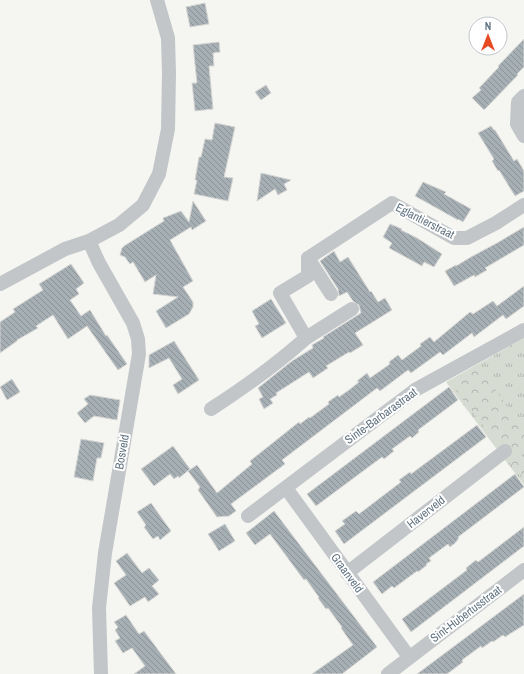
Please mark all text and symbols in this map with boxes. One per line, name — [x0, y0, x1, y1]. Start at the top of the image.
north arrow — [468, 16, 508, 56]
text: N — [485, 19, 491, 33]
street label: Eglantierstraat — [393, 199, 457, 243]
street label: Sinte-Barbarastraat — [342, 384, 421, 448]
street label: Bosveld — [111, 433, 133, 471]
street label: Haverveld — [404, 492, 448, 532]
street label: Graanveld — [327, 550, 367, 596]
street label: Sint-Hubertusstraat — [427, 582, 505, 646]

